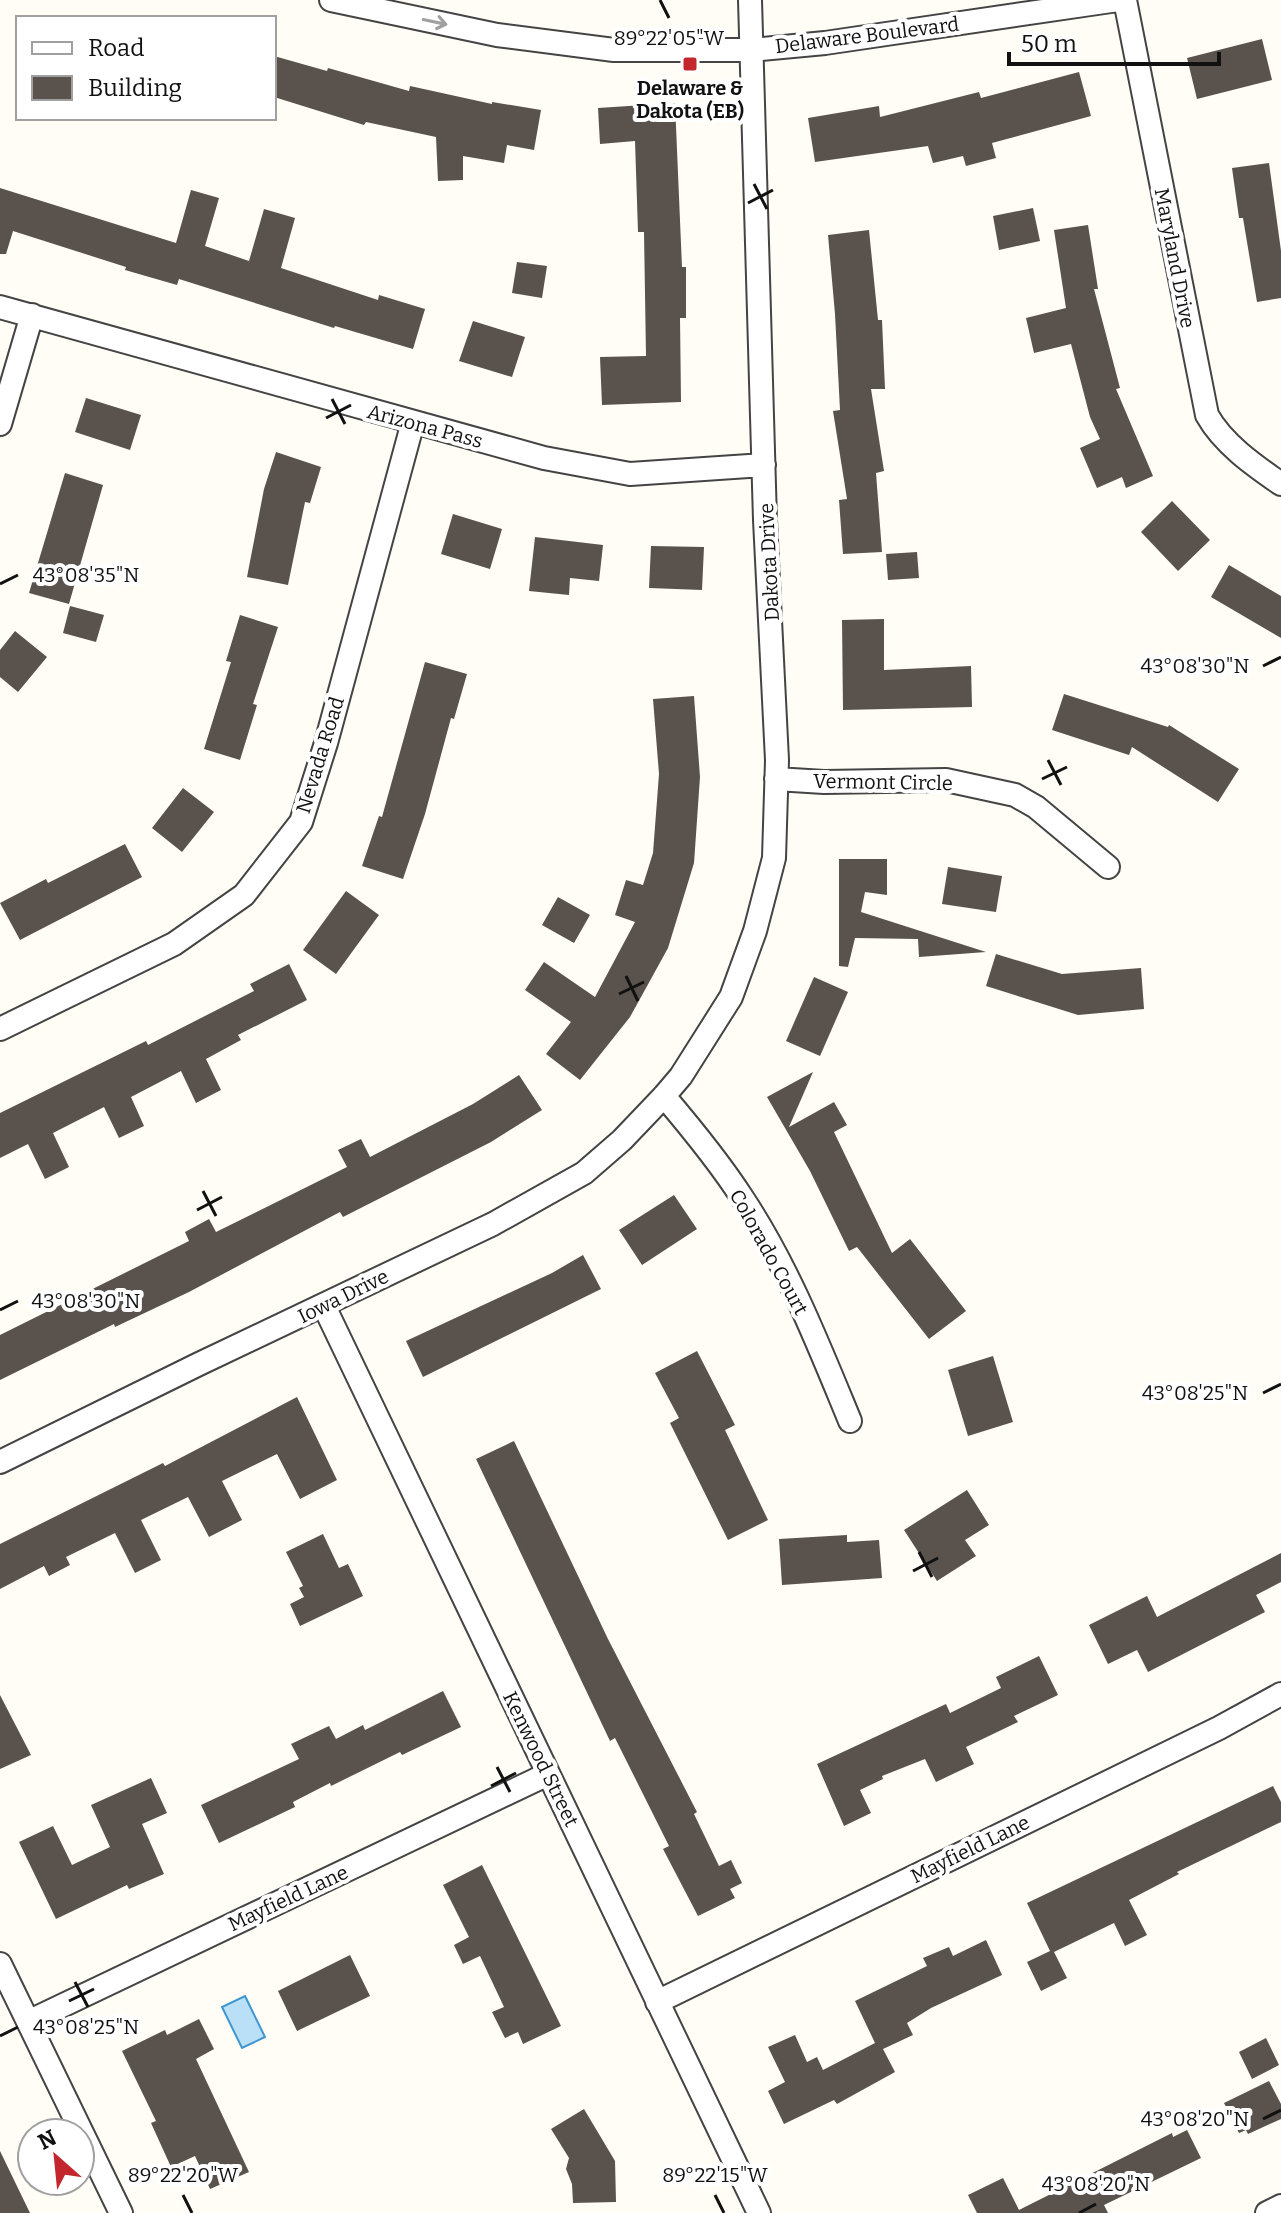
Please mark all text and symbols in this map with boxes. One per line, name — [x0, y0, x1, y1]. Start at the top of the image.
street label: Delaware Boulevard — [774, 12, 960, 58]
one-way arrow — [421, 15, 447, 30]
legend — [16, 16, 276, 120]
scale bar — [1009, 16, 1219, 66]
text: 89°22'05"W — [614, 26, 725, 50]
text: 50 m — [1021, 30, 1077, 58]
text: Road — [88, 34, 144, 62]
marker: Delaware & Dakota (EB) — [681, 55, 699, 73]
text: Building — [88, 74, 182, 102]
place label: Delaware & Dakota (EB) — [636, 76, 744, 123]
street label: Maryland Drive — [1150, 186, 1200, 330]
street label: Arizona Pass — [365, 399, 485, 453]
street label: Dakota Drive — [754, 502, 784, 622]
text: 43°08'35"N — [33, 563, 139, 587]
text: 43°08'30"N — [1141, 654, 1250, 678]
street label: Nevada Road — [291, 694, 349, 816]
street label: Vermont Circle — [813, 769, 953, 795]
street label: Colorado Court — [725, 1185, 813, 1319]
street label: Iowa Drive — [294, 1264, 392, 1328]
text: 43°08'30"N — [32, 1289, 141, 1313]
text: 43°08'25"N — [1142, 1381, 1248, 1405]
street label: Kenwood Street — [498, 1688, 584, 1830]
street label: Mayfield Lane — [907, 1810, 1033, 1888]
street label: Mayfield Lane — [224, 1860, 352, 1936]
text: 43°08'25"N — [33, 2015, 139, 2039]
text: 43°08'20"N — [1141, 2107, 1249, 2131]
north arrow — [16, 2117, 96, 2197]
text: N — [33, 2124, 61, 2156]
text: 89°22'20"W — [128, 2163, 239, 2187]
text: 89°22'15"W — [662, 2163, 768, 2187]
text: 43°08'20"N — [1042, 2172, 1150, 2196]

